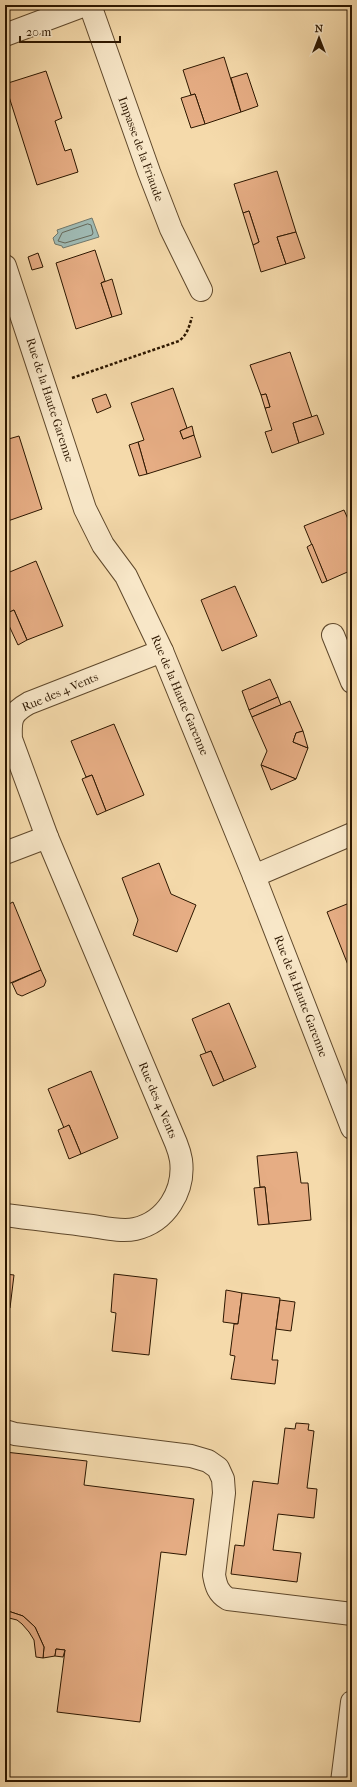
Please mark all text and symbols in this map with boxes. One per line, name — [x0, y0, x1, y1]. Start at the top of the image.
scale bar — [20, 18, 120, 44]
north arrow — [299, 18, 339, 58]
text: N — [315, 22, 324, 35]
text: 20 m — [26, 25, 51, 39]
street label: Impasse de la Friaude — [116, 95, 166, 203]
street label: Rue de la Haute Garenne — [23, 336, 77, 464]
street label: Rue de la Haute Garenne — [148, 633, 212, 757]
street label: Rue des 4 Vents — [20, 669, 101, 714]
street label: Rue de la Haute Garenne — [271, 933, 331, 1059]
street label: Rue des 4 Vents — [136, 1060, 181, 1141]

